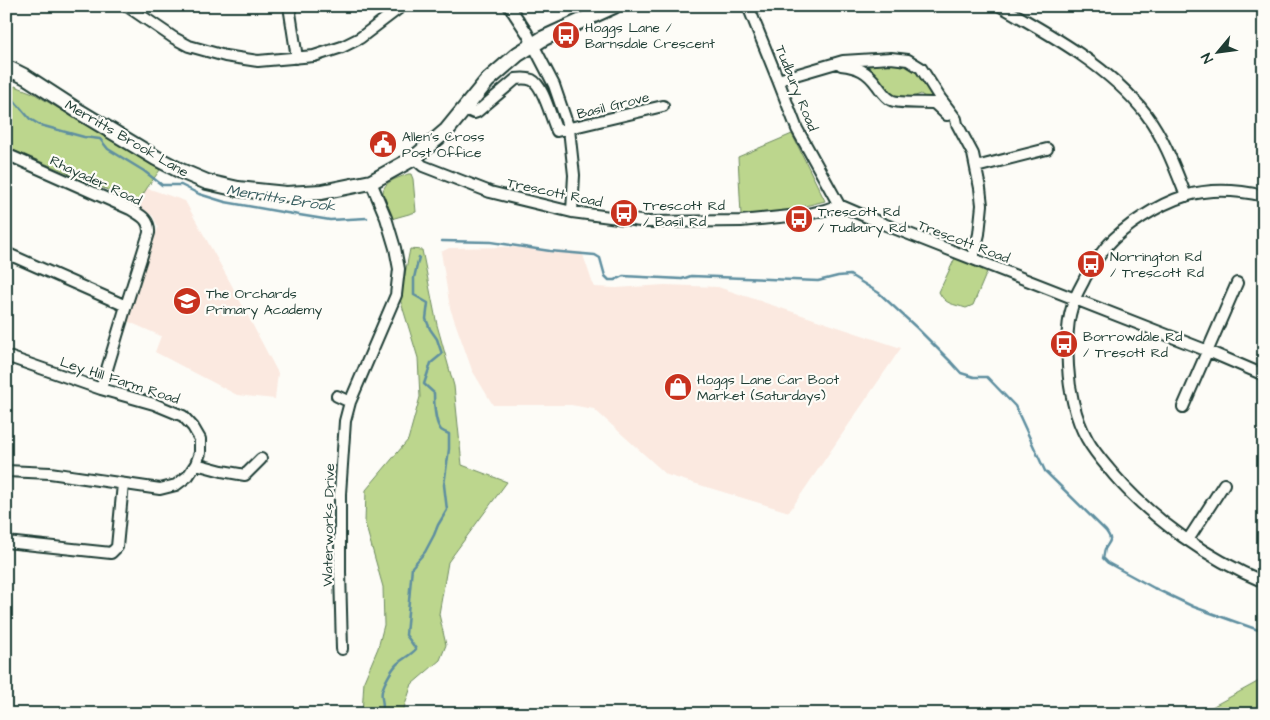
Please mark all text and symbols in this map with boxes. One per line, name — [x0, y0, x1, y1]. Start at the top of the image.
place label: Hoggs Lane / Barnsdale Crescent — [585, 18, 715, 54]
bus stop icon: Hoggs Lane / Barnsdale Crescent — [551, 20, 581, 50]
north arrow — [1192, 28, 1242, 78]
street label: Tudbury Road — [770, 42, 822, 134]
text: N — [1197, 49, 1218, 67]
street label: Basil Grove — [575, 87, 652, 125]
street label: Merritts Brook Lane — [61, 95, 192, 183]
place label: Allen's Cross Post Office — [402, 127, 484, 163]
public building icon: Allen's Cross Post Office — [368, 129, 398, 159]
street label: Rhayader Road — [46, 151, 145, 211]
street label: Trescott Road — [505, 173, 604, 213]
water label: Merritts Brook — [225, 180, 338, 218]
place label: Trescott Rd / Basil Rd — [643, 196, 725, 232]
bus stop icon: Trescott Rd / Basil Rd — [609, 198, 639, 228]
place label: Trescott Rd / Tudbury Rd — [818, 202, 906, 238]
bus stop icon: Trescott Rd / Tudbury Rd — [784, 204, 814, 234]
street label: Trescott Road — [915, 215, 1012, 269]
place label: Norrington Rd / Trescott Rd — [1110, 247, 1204, 283]
bus stop icon: Norrington Rd / Trescott Rd — [1076, 249, 1106, 279]
place label: The Orchards Primary Academy — [206, 284, 322, 320]
school or university icon: The Orchards Primary Academy — [172, 286, 202, 316]
place label: Borrowdale Rd / Tresott Rd — [1083, 327, 1182, 363]
bus stop icon: Borrowdale Rd / Tresott Rd — [1049, 329, 1079, 359]
street label: Ley Hill Farm Road — [57, 352, 182, 410]
place label: Hoggs Lane Car Boot Market (Saturdays) — [697, 370, 839, 406]
shop icon: Hoggs Lane Car Boot Market (Saturdays) — [663, 372, 693, 402]
street label: Waterworks Drive — [318, 463, 340, 587]

